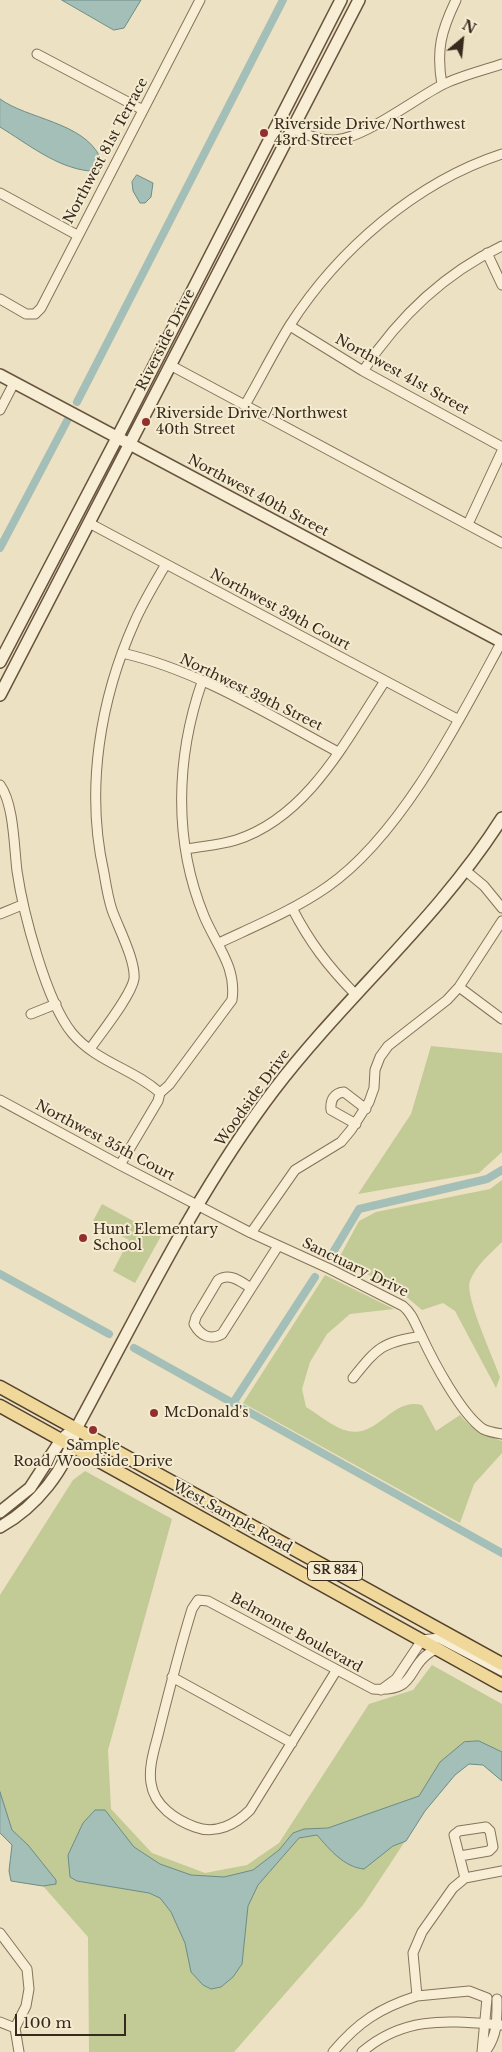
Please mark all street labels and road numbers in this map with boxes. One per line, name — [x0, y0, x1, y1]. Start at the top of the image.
street label: Northwest 81st Terrace — [60, 75, 152, 227]
street label: Riverside Drive — [133, 287, 199, 393]
street label: Northwest 41st Street — [332, 331, 472, 419]
street label: Northwest 40th Street — [185, 452, 331, 540]
street label: Northwest 39th Court — [207, 566, 353, 654]
street label: Northwest 39th Street — [177, 651, 325, 735]
street label: Woodside Drive — [212, 1046, 294, 1150]
street label: Northwest 35th Court — [32, 1097, 178, 1185]
street label: Sanctuary Drive — [299, 1235, 411, 1301]
street label: West Sample Road — [169, 1477, 295, 1557]
road number: SR 834 — [308, 1562, 362, 1580]
street label: Belmonte Boulevard — [227, 1590, 365, 1676]

